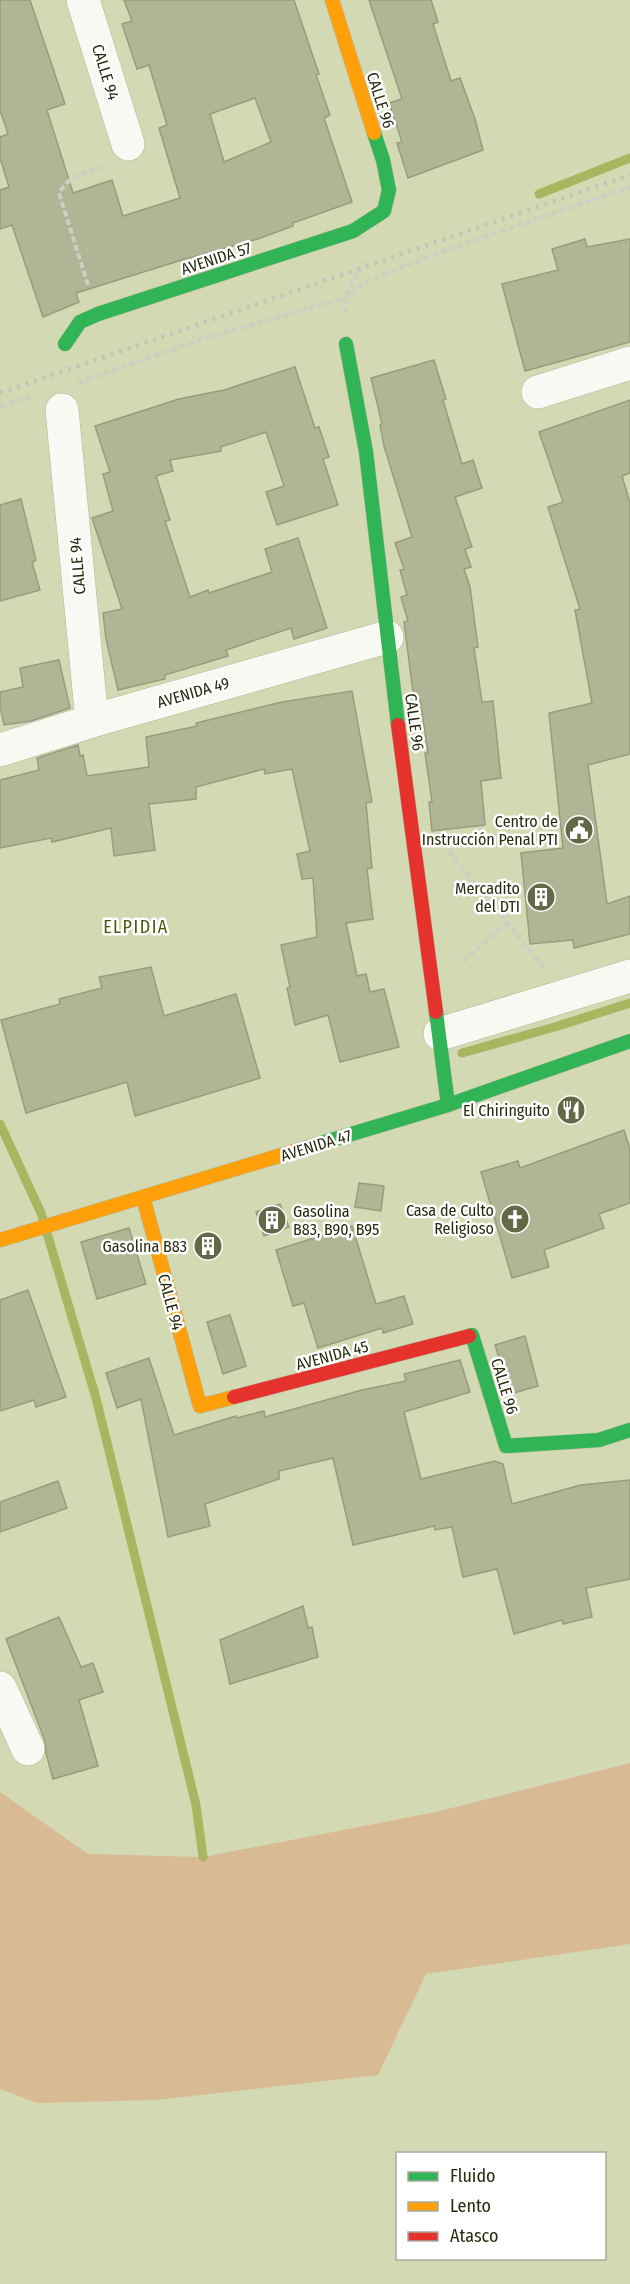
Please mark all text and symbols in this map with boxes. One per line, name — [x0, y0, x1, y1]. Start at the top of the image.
street label: CALLE 94 — [88, 42, 123, 103]
street label: CALLE 96 — [363, 70, 398, 131]
street label: AVENIDA 57 — [179, 238, 254, 279]
street label: CALLE 94 — [66, 536, 89, 595]
street label: AVENIDA 49 — [155, 673, 232, 712]
street label: CALLE 96 — [401, 692, 428, 752]
place label: Centro de Instrucción Penal PTI — [422, 812, 558, 849]
public building icon: Centro de Instrucción Penal PTI — [563, 814, 595, 846]
place label: Mercadito del DTI — [455, 879, 520, 916]
building icon: Mercadito del DTI — [525, 881, 557, 913]
district label: ELPIDIA — [103, 916, 169, 938]
restaurant icon: El Chiringuito — [555, 1094, 587, 1126]
place label: El Chiringuito — [463, 1101, 550, 1120]
street label: AVENIDA 47 — [278, 1126, 354, 1165]
place label: Casa de Culto Religioso — [406, 1201, 494, 1238]
place label: Gasolina B83, B90, B95 — [293, 1202, 379, 1239]
church icon: Casa de Culto Religioso — [499, 1203, 531, 1235]
building icon: Gasolina B83, B90, B95 — [256, 1204, 288, 1236]
building icon: Gasolina B83 — [192, 1230, 224, 1262]
place label: Gasolina B83 — [103, 1237, 187, 1256]
street label: CALLE 94 — [154, 1272, 187, 1333]
street label: AVENIDA 45 — [294, 1337, 370, 1374]
street label: CALLE 96 — [487, 1356, 522, 1417]
legend — [396, 2152, 606, 2260]
text: Fluido — [450, 2165, 496, 2187]
text: Lento — [450, 2195, 491, 2217]
text: Atasco — [450, 2225, 498, 2247]

